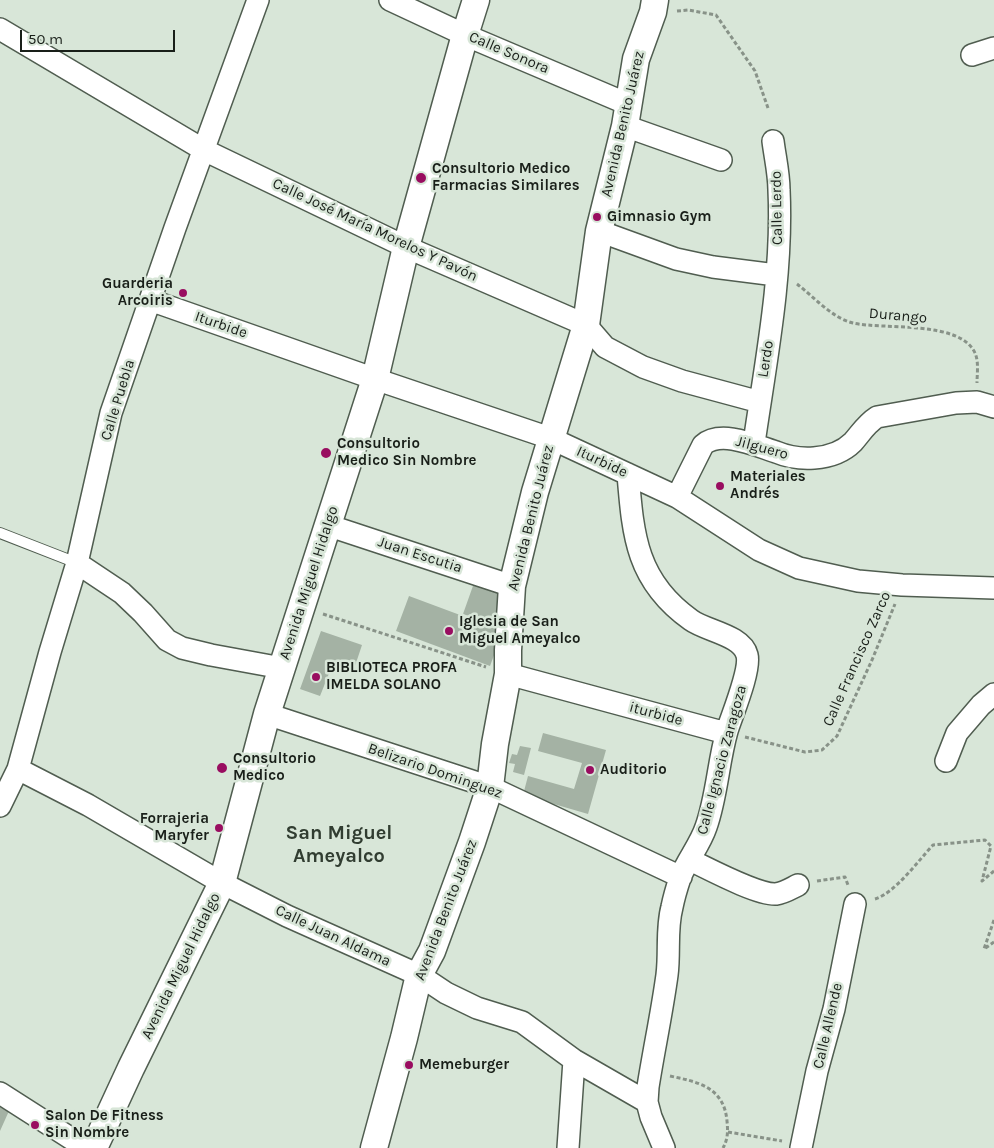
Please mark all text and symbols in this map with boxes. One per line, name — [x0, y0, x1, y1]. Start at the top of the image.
scale bar — [22, 20, 178, 52]
street label: Calle Sonora — [466, 28, 552, 78]
text: 50 m — [28, 30, 63, 48]
street label: Avenida Benito Juárez — [597, 49, 649, 199]
place label: Consultorio Medico Farmacias Similares — [432, 160, 580, 195]
marker: Consultorio Medico Farmacias Similares — [414, 171, 428, 185]
street label: Calle Lerdo — [767, 171, 787, 245]
street label: Calle José María Morelos Y Pavón — [270, 174, 480, 286]
place label: Gimnasio Gym — [607, 208, 711, 226]
marker: Gimnasio Gym — [591, 211, 603, 223]
place label: Guarderia Arcoiris — [102, 275, 173, 310]
marker: Guarderia Arcoiris — [177, 287, 189, 299]
street label: Durango — [868, 304, 928, 328]
street label: Iturbide — [192, 308, 250, 342]
street label: Lerdo — [754, 339, 778, 379]
street label: Calle Puebla — [97, 357, 139, 443]
street label: Jilguero — [734, 432, 790, 464]
place label: Consultorio Medico Sin Nombre — [337, 435, 477, 470]
street label: Iturbide — [574, 442, 630, 482]
street label: Avenida Benito Juárez — [504, 443, 558, 593]
marker: Consultorio Medico Sin Nombre — [319, 446, 333, 460]
place label: Materiales Andrés — [730, 468, 806, 503]
marker: Materiales Andrés — [714, 480, 726, 492]
street label: Avenida Miguel Hidalgo — [276, 504, 342, 662]
street label: Juan Escutia — [376, 533, 464, 577]
street label: Calle Francisco Zarco — [819, 589, 895, 729]
place label: Iglesia de San Miguel Ameyalco — [459, 613, 580, 648]
marker: Iglesia de San Miguel Ameyalco — [443, 625, 455, 637]
place label: BIBLIOTECA PROFA IMELDA SOLANO — [326, 659, 457, 694]
marker: BIBLIOTECA PROFA IMELDA SOLANO — [310, 671, 322, 683]
street label: Calle Ignacio Zaragoza — [693, 683, 751, 837]
street label: iturbide — [627, 698, 685, 730]
street label: Belizario Dominguez — [366, 740, 504, 802]
place label: Consultorio Medico — [233, 750, 316, 785]
marker: Consultorio Medico — [215, 761, 229, 775]
place label: Auditorio — [600, 761, 667, 779]
marker: Auditorio — [584, 764, 596, 776]
place label: Forrajeria Maryfer — [140, 810, 209, 845]
district label: San Miguel Ameyalco — [286, 821, 392, 868]
marker: Forrajeria Maryfer — [213, 822, 225, 834]
street label: Avenida Benito Juárez — [411, 837, 481, 983]
street label: Avenida Miguel Hidalgo — [138, 890, 224, 1042]
street label: Calle Juan Aldama — [272, 901, 394, 971]
street label: Calle Allende — [809, 981, 847, 1071]
place label: Memeburger — [419, 1056, 509, 1074]
marker: Memeburger — [403, 1059, 415, 1071]
place label: Salon De Fitness Sin Nombre — [45, 1107, 164, 1142]
marker: Salon De Fitness Sin Nombre — [29, 1119, 41, 1131]

